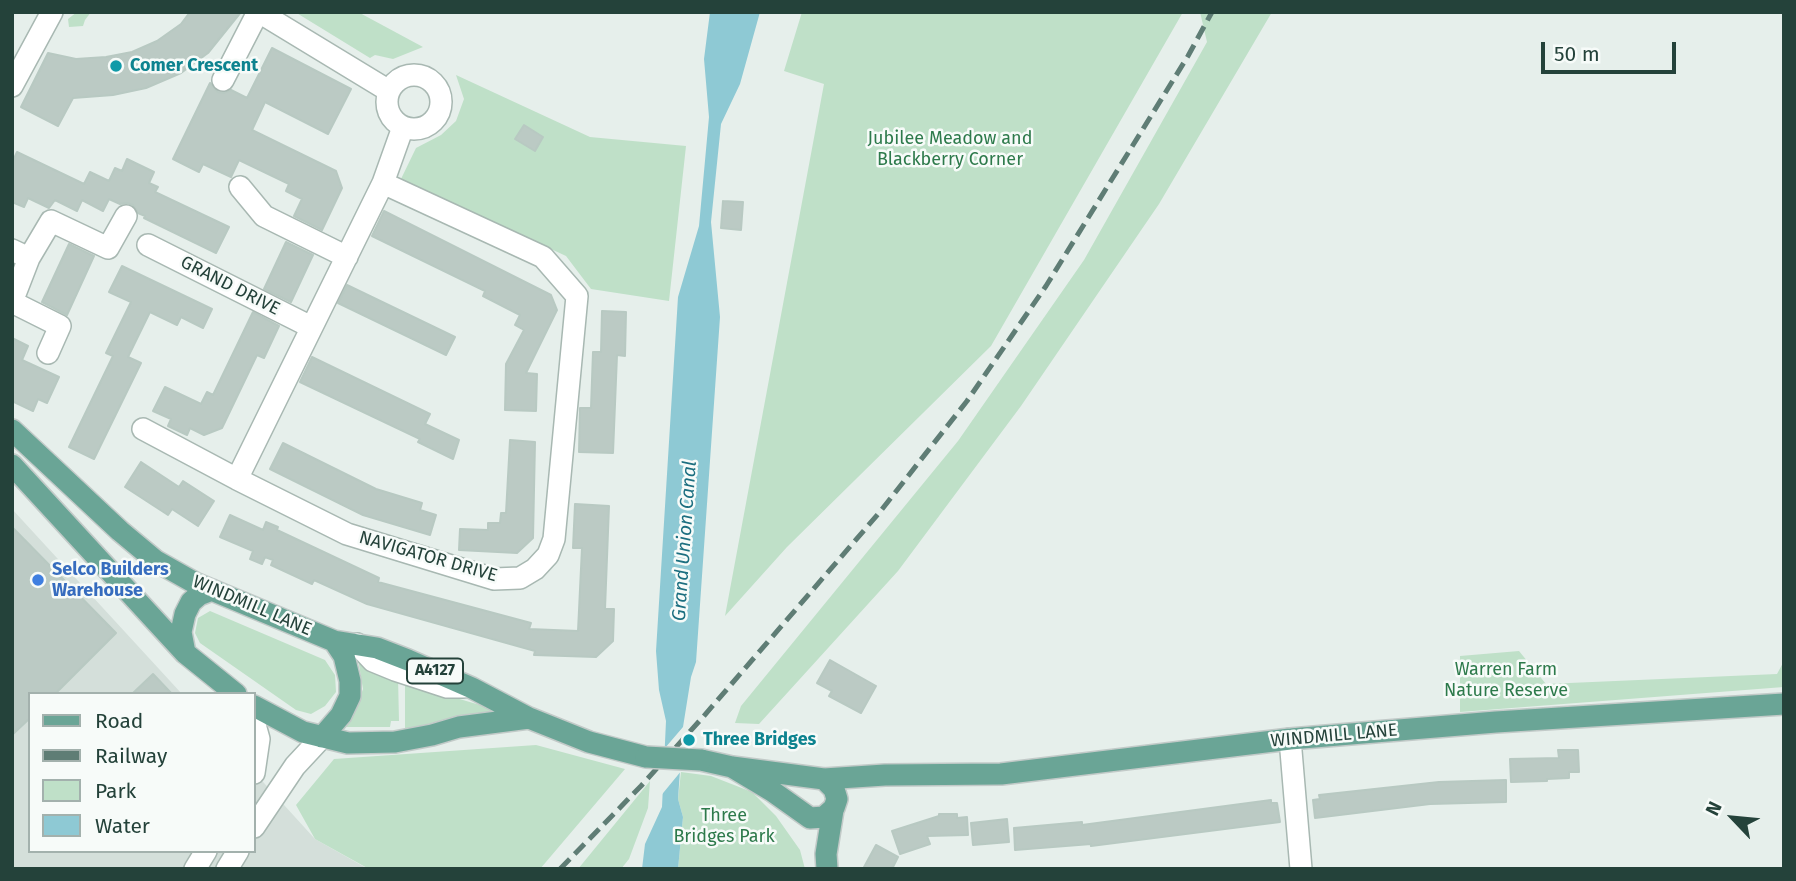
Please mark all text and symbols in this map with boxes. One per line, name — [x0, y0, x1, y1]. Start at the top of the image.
scale bar — [1544, 28, 1679, 72]
text: 50 m — [1554, 41, 1600, 67]
place label: Comer Crescent — [130, 55, 258, 77]
marker: Comer Crescent — [108, 58, 124, 74]
park label: Jubilee Meadow and Blackberry Corner — [868, 128, 1032, 170]
street label: GRAND DRIVE — [177, 252, 283, 320]
water label: Grand Union Canal — [668, 460, 702, 622]
street label: NAVIGATOR DRIVE — [356, 527, 500, 587]
place label: Selco Builders Warehouse — [52, 559, 169, 602]
street label: WINDMILL LANE — [189, 571, 315, 641]
marker: Selco Builders Warehouse — [30, 572, 46, 588]
road number: A4127 — [407, 658, 463, 684]
park label: Warren Farm Nature Reserve — [1444, 659, 1568, 702]
legend — [28, 692, 256, 853]
text: Road — [95, 708, 143, 734]
street label: WINDMILL LANE — [1270, 720, 1398, 752]
place label: Three Bridges — [703, 729, 816, 751]
marker: Three Bridges — [681, 732, 697, 748]
text: Railway — [95, 743, 167, 769]
text: Park — [95, 778, 136, 804]
north arrow — [1698, 783, 1768, 853]
text: N — [1701, 798, 1727, 819]
park label: Three Bridges Park — [673, 805, 775, 848]
text: Water — [95, 813, 150, 839]

